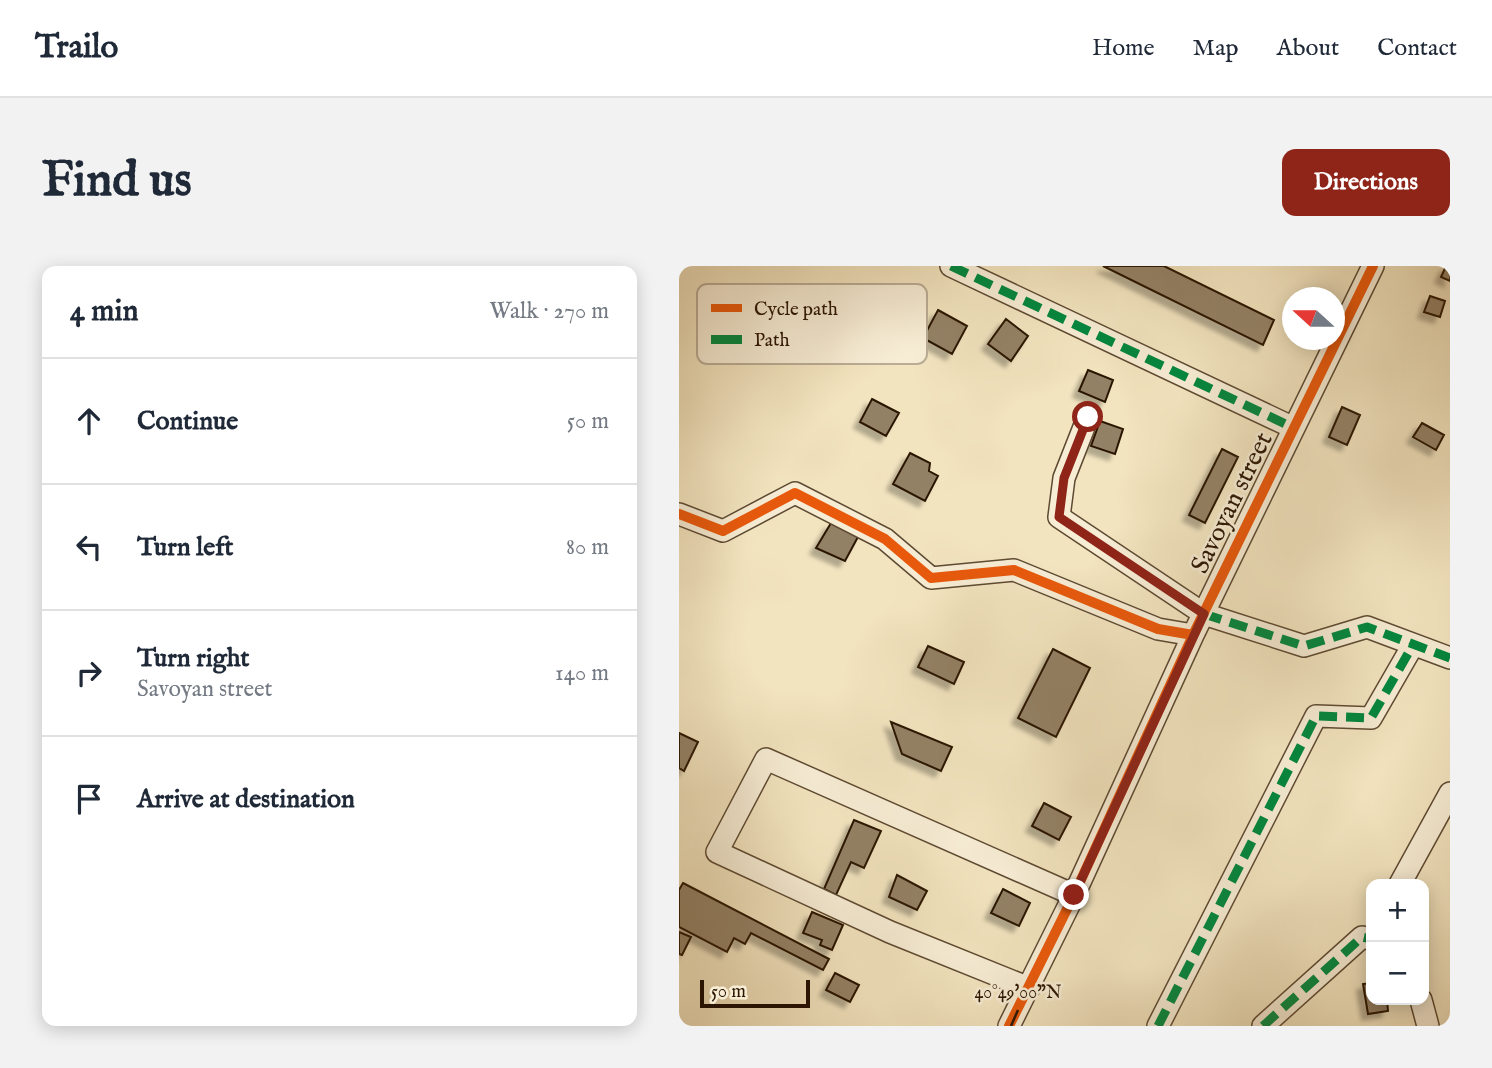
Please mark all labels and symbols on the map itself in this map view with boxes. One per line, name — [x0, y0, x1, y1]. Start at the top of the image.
legend — [697, 284, 927, 364]
north arrow — [1282, 287, 1345, 350]
text: Cycle path — [754, 298, 838, 322]
text: Path — [754, 329, 790, 353]
route start — [1072, 401, 1103, 432]
street label: Savoyan street — [1184, 427, 1280, 579]
route end — [1058, 879, 1089, 910]
scale bar — [700, 977, 810, 1009]
text: 40°49'00"N — [974, 982, 1062, 1005]

